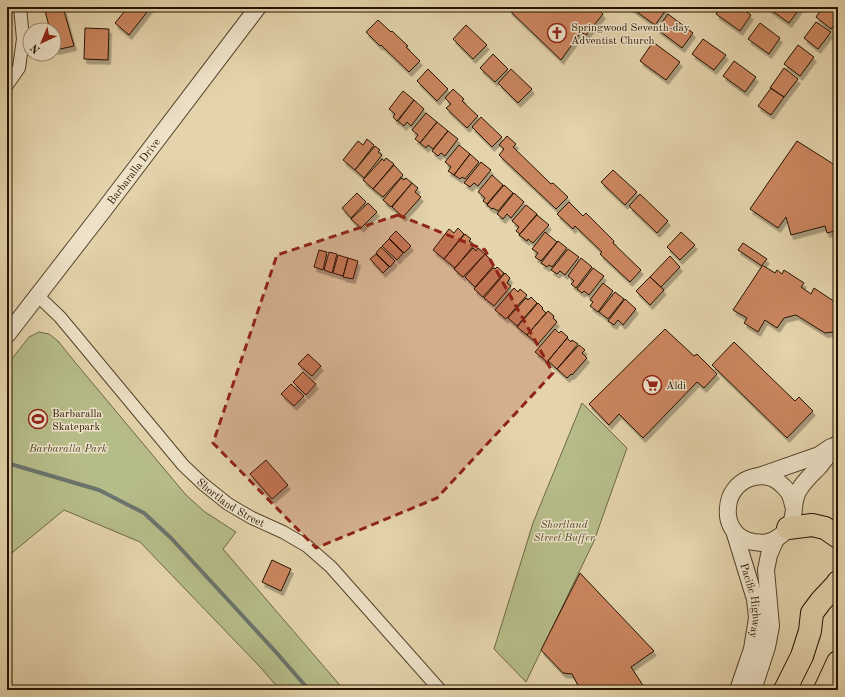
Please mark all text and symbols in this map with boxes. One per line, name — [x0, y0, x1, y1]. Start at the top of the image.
north arrow — [22, 22, 62, 62]
church icon: Springwood Seventh-day Adventist Church — [546, 22, 568, 44]
place label: Springwood Seventh-day Adventist Church — [571, 23, 690, 47]
text: N — [29, 41, 43, 55]
street label: Barbaralla Drive — [106, 137, 163, 207]
supermarket icon: Aldi — [641, 374, 663, 396]
place label: Aldi — [666, 381, 686, 392]
sports icon: Barbaralla Skatepark — [27, 408, 49, 430]
place label: Barbaralla Skatepark — [52, 409, 102, 433]
park label: Barbaralla Park — [28, 444, 108, 455]
street label: Shortland Street — [194, 477, 266, 530]
park label: Shortland Street Buffer — [534, 520, 595, 544]
street label: Pacific Highway — [737, 562, 761, 639]

